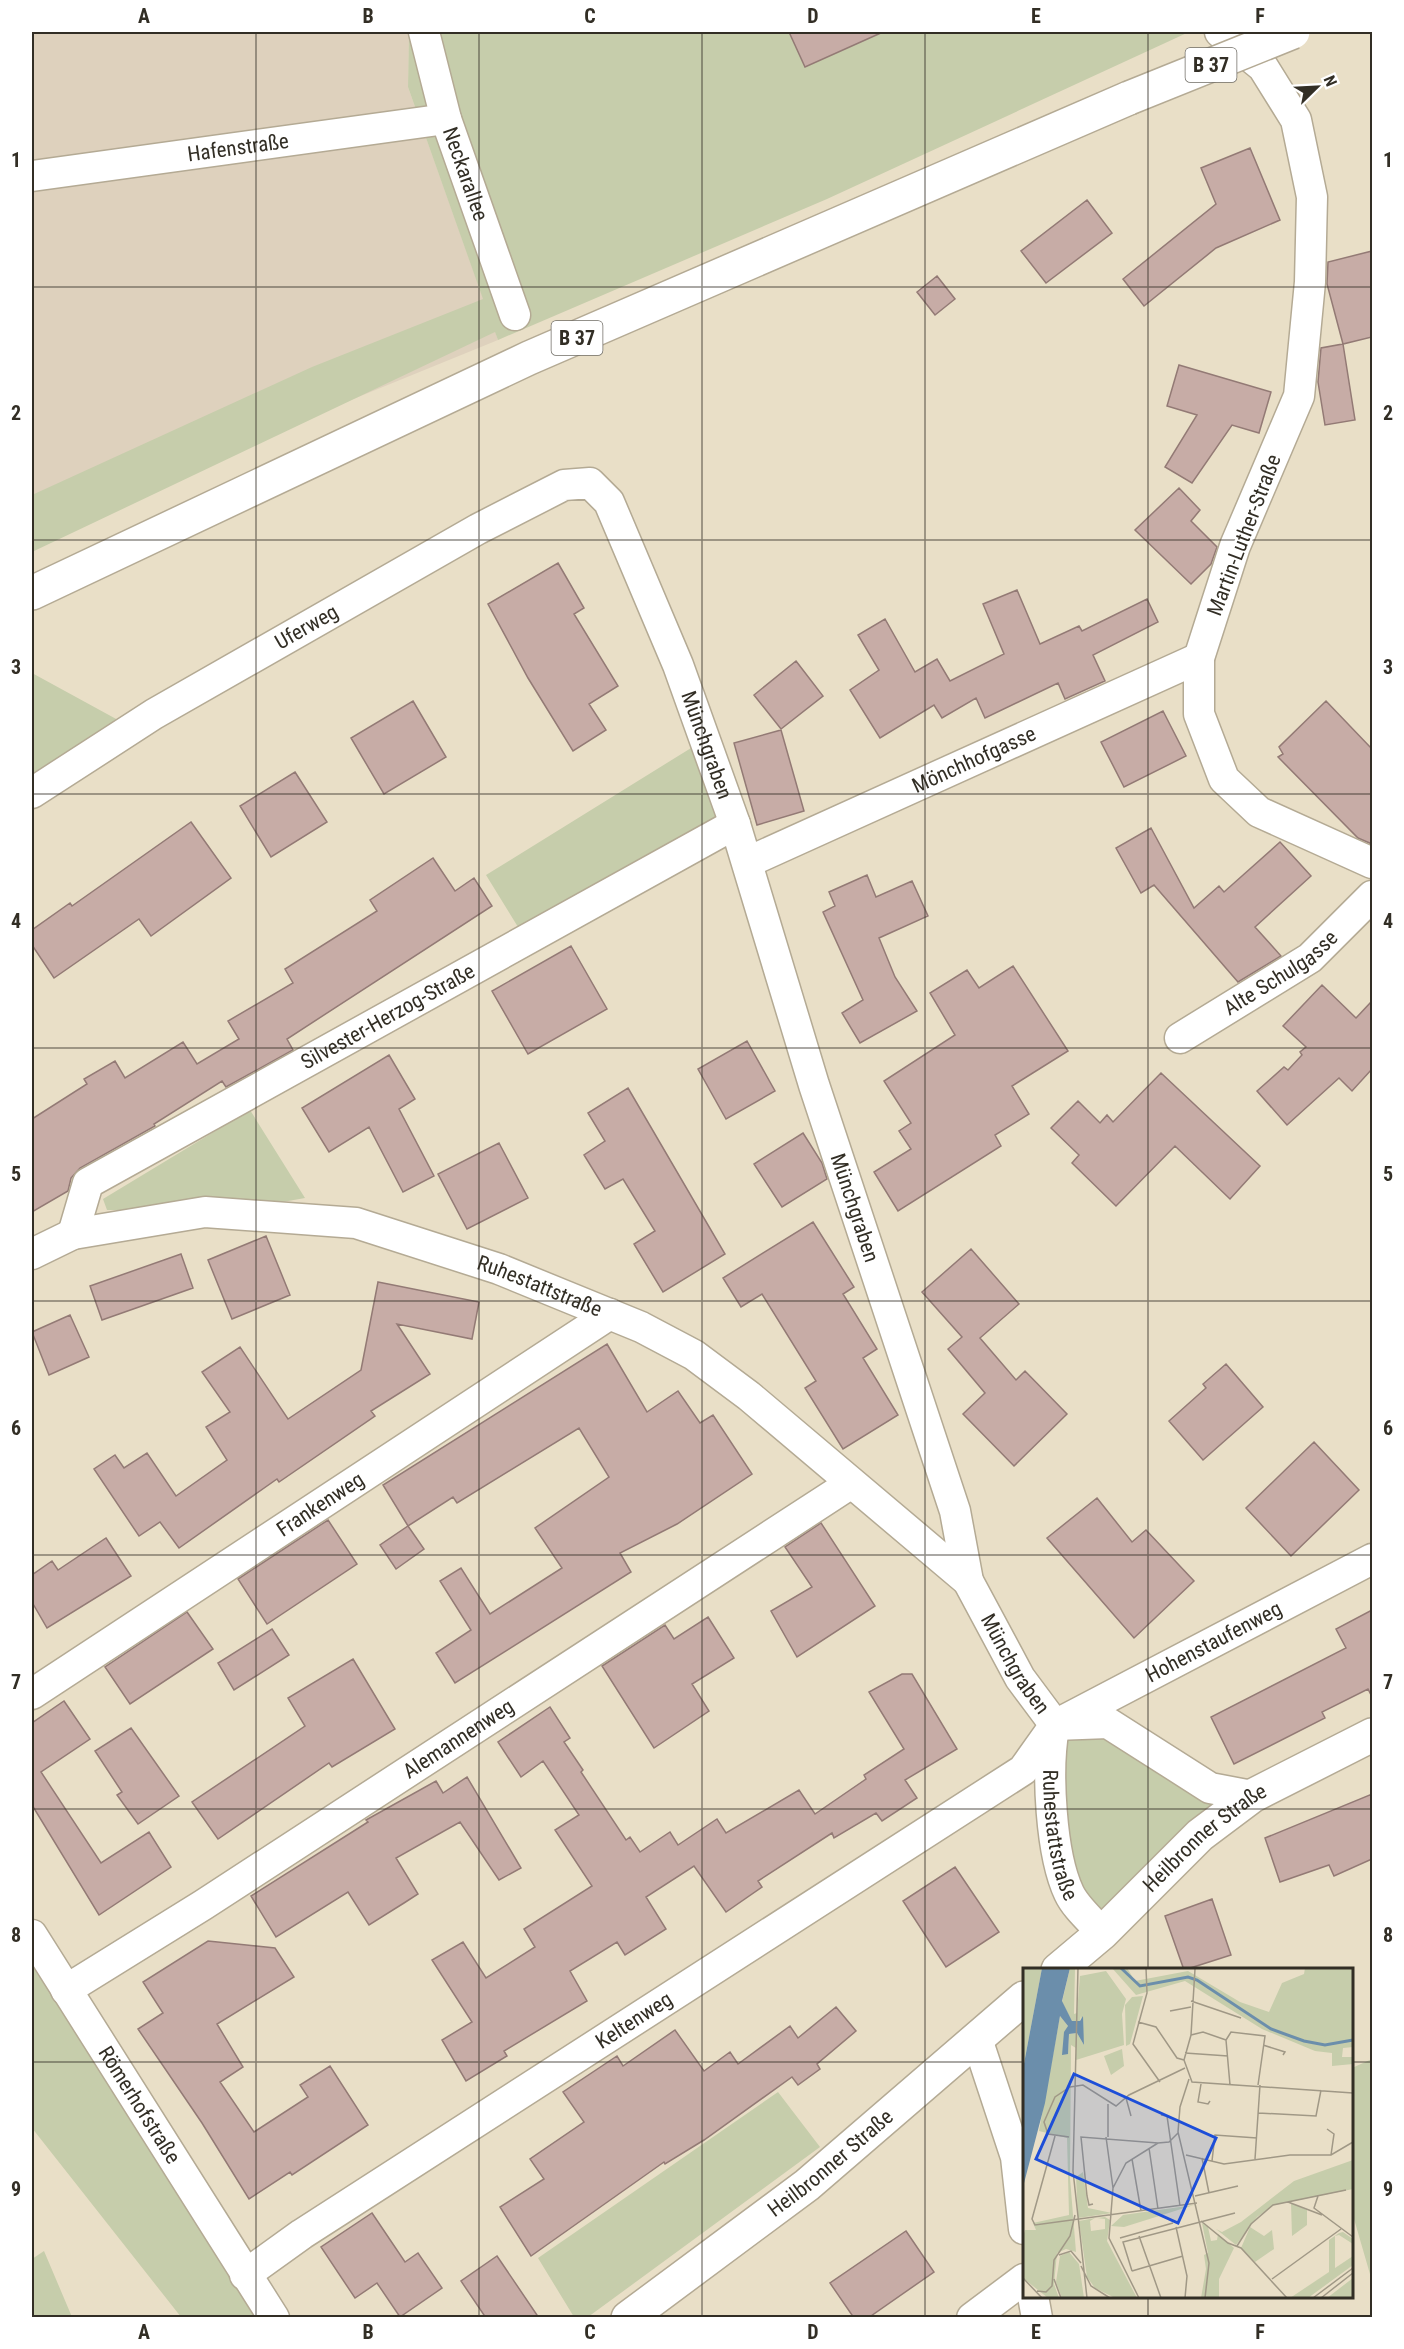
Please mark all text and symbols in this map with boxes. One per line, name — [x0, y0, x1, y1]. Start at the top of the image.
text: A — [138, 4, 150, 28]
text: B — [362, 4, 374, 28]
text: C — [584, 4, 596, 28]
text: D — [807, 4, 819, 28]
text: E — [1031, 4, 1041, 28]
text: F — [1255, 4, 1265, 28]
road number: B 37 — [1186, 48, 1236, 82]
north arrow — [1287, 57, 1347, 117]
text: N — [1320, 73, 1341, 89]
street label: Neckarallee — [438, 124, 493, 224]
street label: Hafenstraße — [186, 129, 290, 166]
text: 1 — [11, 148, 21, 172]
text: 1 — [1383, 148, 1393, 172]
road number: B 37 — [552, 321, 602, 355]
text: 2 — [11, 401, 21, 425]
text: 2 — [1383, 401, 1393, 425]
street label: Martin-Luther-Straße — [1202, 451, 1286, 619]
street label: Uferweg — [271, 600, 342, 654]
text: 3 — [11, 655, 21, 679]
text: 3 — [1383, 655, 1393, 679]
street label: Münchgraben — [676, 688, 737, 802]
street label: Mönchhofgasse — [908, 721, 1040, 798]
text: 4 — [11, 909, 21, 933]
text: 4 — [1383, 909, 1393, 933]
street label: Alte Schulgasse — [1219, 925, 1343, 1020]
street label: Silvester-Herzog-Straße — [297, 959, 479, 1074]
street label: Münchgraben — [826, 1151, 884, 1265]
text: 5 — [11, 1162, 21, 1186]
text: 5 — [1383, 1162, 1393, 1186]
street label: Ruhestattstraße — [474, 1251, 606, 1322]
text: 6 — [11, 1416, 21, 1440]
text: 6 — [1383, 1416, 1393, 1440]
street label: Frankenweg — [272, 1467, 368, 1542]
street label: Hohenstaufenweg — [1142, 1596, 1286, 1687]
street label: Münchgraben — [976, 1610, 1055, 1719]
text: 7 — [11, 1670, 21, 1694]
text: 7 — [1383, 1670, 1393, 1694]
street label: Alemannenweg — [399, 1694, 518, 1783]
street label: Ruhestattstraße — [1038, 1769, 1083, 1905]
street label: Heilbronner Straße — [1138, 1779, 1270, 1897]
text: 8 — [11, 1923, 21, 1947]
text: 8 — [1383, 1923, 1393, 1947]
inset map — [1023, 1968, 1353, 2298]
street label: Keltenweg — [591, 1987, 677, 2054]
street label: Römerhofstraße — [93, 2042, 185, 2168]
street label: Heilbronner Straße — [763, 2104, 898, 2222]
text: 9 — [11, 2177, 21, 2201]
text: 9 — [1383, 2177, 1393, 2201]
text: A — [138, 2320, 150, 2344]
text: B — [362, 2320, 374, 2344]
text: C — [584, 2320, 596, 2344]
text: D — [807, 2320, 819, 2344]
text: E — [1031, 2320, 1041, 2344]
text: F — [1255, 2320, 1265, 2344]

